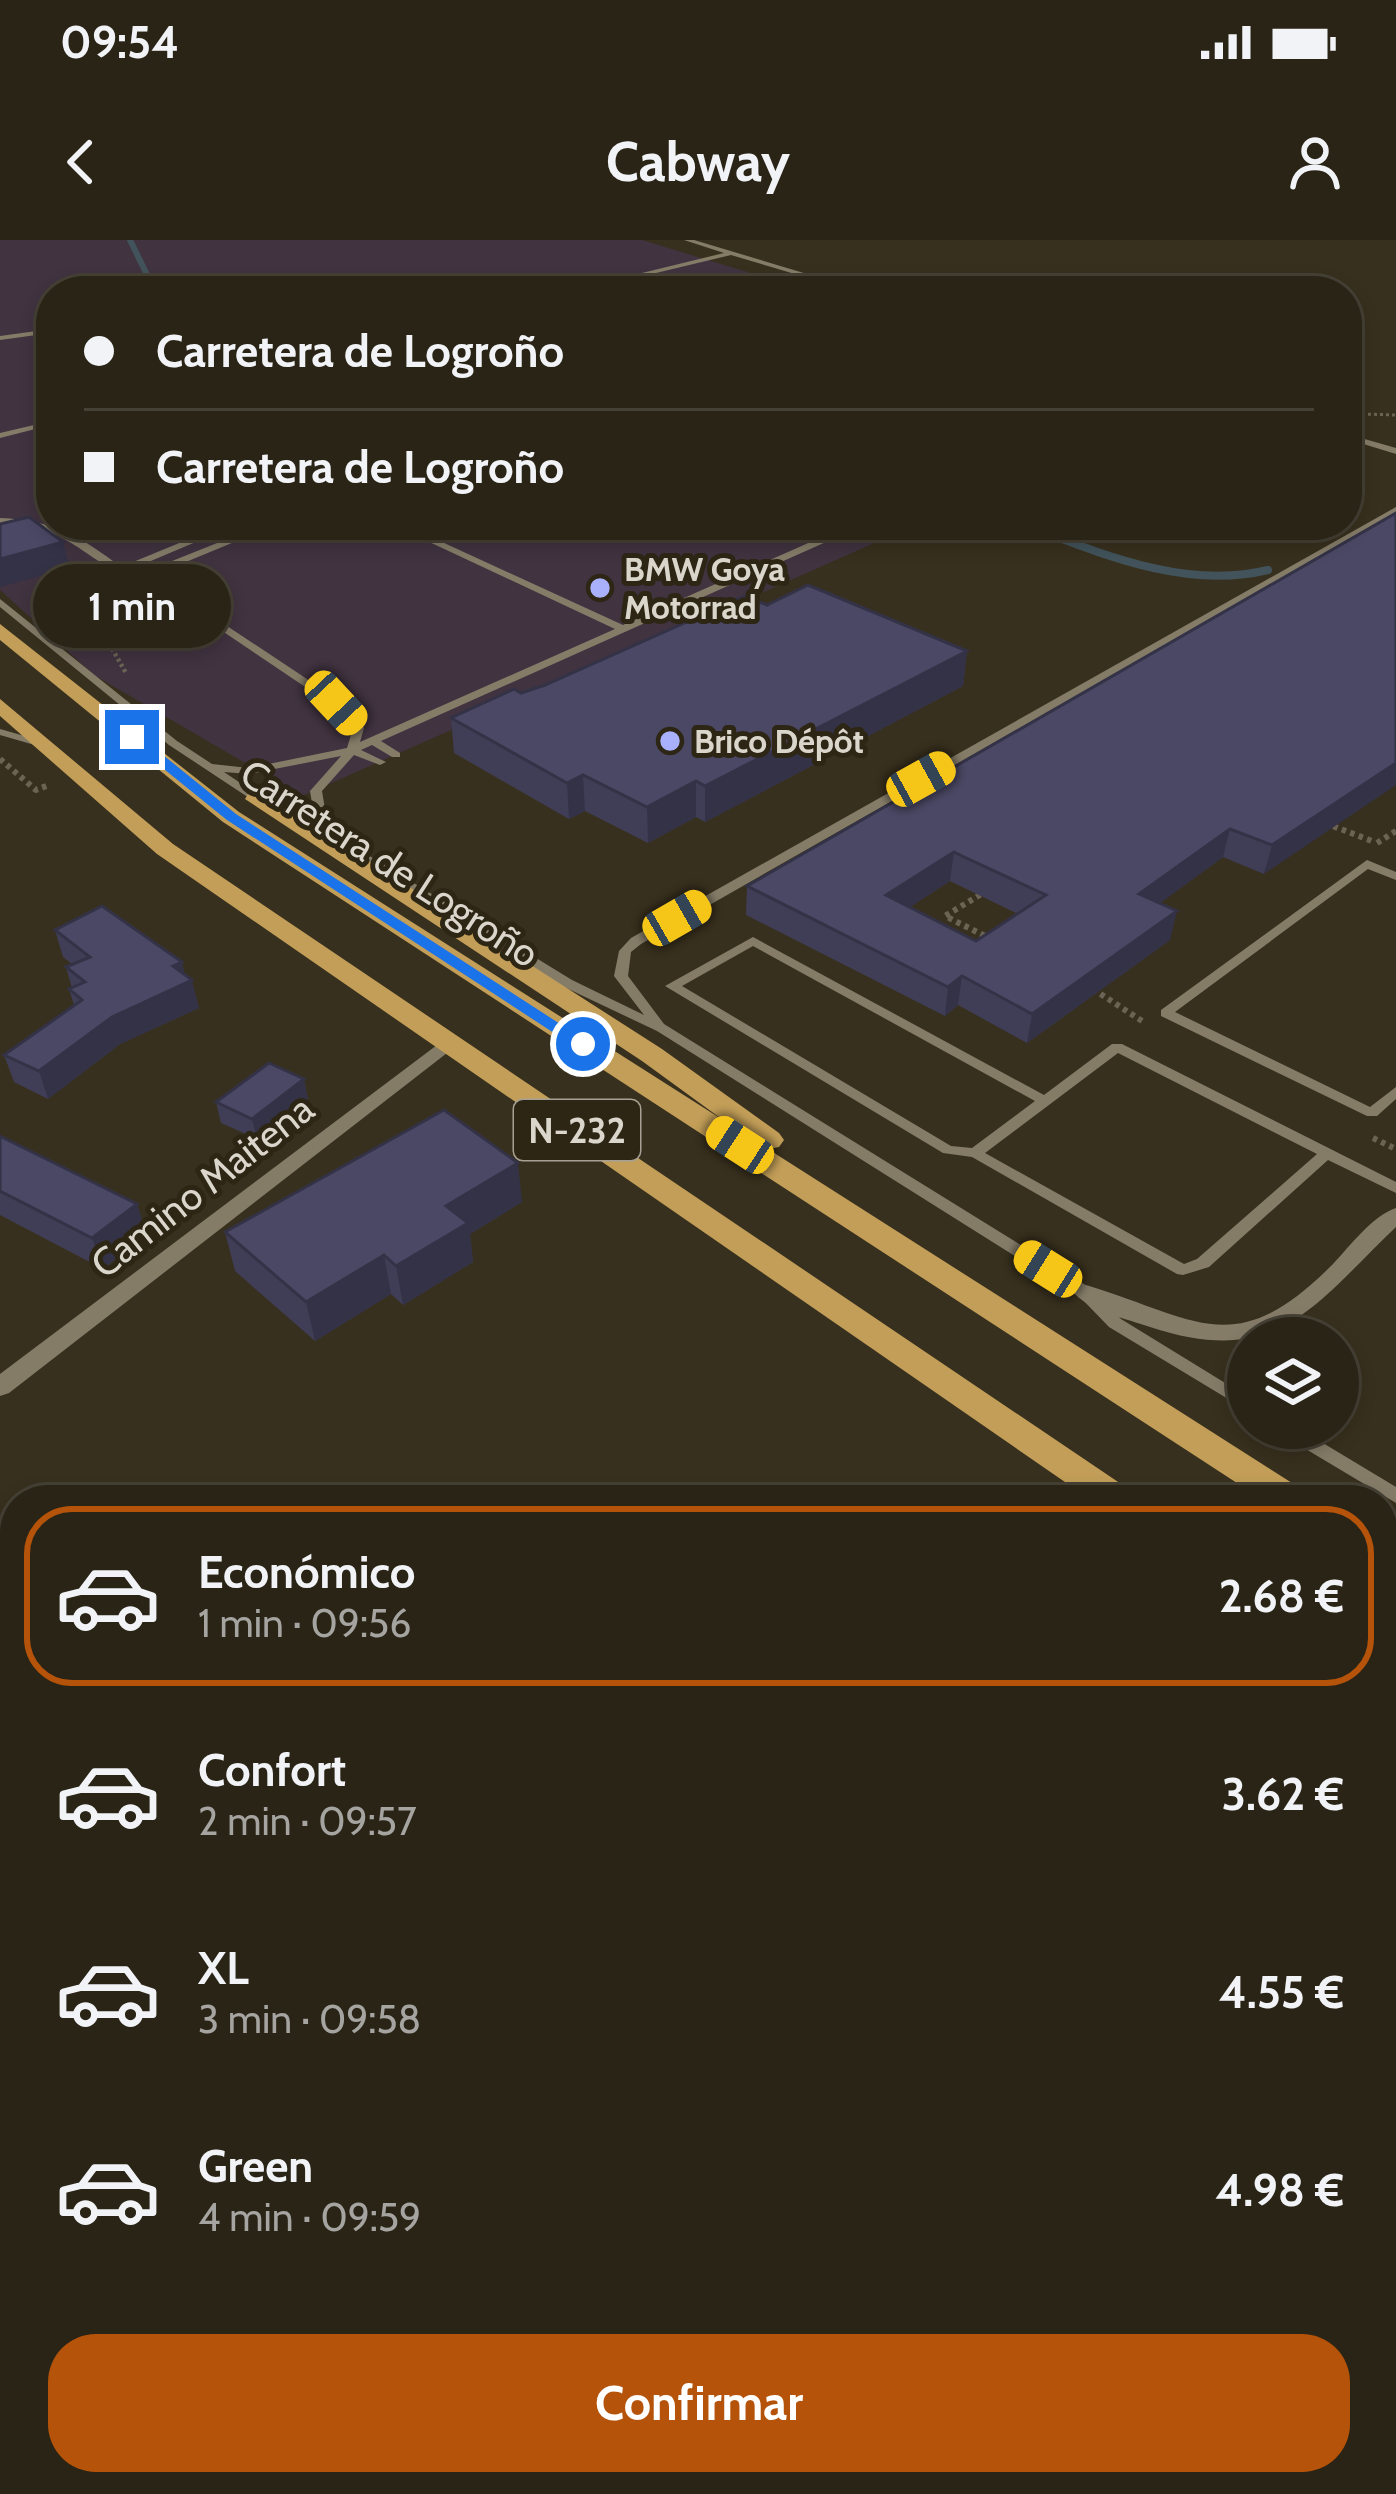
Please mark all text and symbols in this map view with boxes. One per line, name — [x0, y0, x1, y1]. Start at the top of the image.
text: 09:54 — [60, 15, 179, 69]
icon: back — [48, 129, 114, 195]
text: Cabway — [606, 129, 790, 195]
icon: person — [1282, 129, 1348, 195]
text: Carretera de Logroño — [156, 324, 564, 378]
text: Carretera de Logroño — [156, 440, 564, 494]
place label: BMW Goya Motorrad — [624, 549, 785, 627]
callout: 1 min — [33, 563, 231, 647]
marker: BMW Goya Motorrad — [587, 575, 613, 601]
text: 1 min — [88, 582, 176, 630]
car — [298, 664, 374, 742]
route end — [105, 710, 159, 764]
place label: Brico Dépôt — [694, 721, 864, 761]
marker: Brico Dépôt — [657, 728, 683, 754]
car — [881, 746, 961, 812]
street label: Carretera de Logroño — [232, 749, 548, 977]
car — [637, 884, 717, 952]
route start — [556, 1017, 610, 1071]
street label: Camino Maitena — [81, 1084, 323, 1288]
road number: N-232 — [514, 1100, 640, 1160]
car — [700, 1110, 780, 1180]
car — [1008, 1235, 1088, 1303]
map controls — [1227, 1317, 1359, 1449]
button: layers — [1227, 1317, 1359, 1449]
icon: car — [54, 1542, 162, 1650]
text: Económico — [198, 1545, 415, 1599]
text: 2.68 € — [1219, 1569, 1344, 1623]
text: 1 min · 09:56 — [198, 1599, 411, 1647]
icon: car — [54, 1740, 162, 1848]
text: Confort — [198, 1743, 346, 1797]
text: 3.62 € — [1222, 1767, 1344, 1821]
text: 2 min · 09:57 — [198, 1797, 417, 1845]
icon: car — [54, 1938, 162, 2046]
text: XL — [198, 1941, 249, 1995]
text: 4.55 € — [1219, 1965, 1344, 2019]
text: 3 min · 09:58 — [198, 1995, 421, 2043]
icon: car — [54, 2136, 162, 2244]
text: Green — [198, 2139, 313, 2193]
text: 4.98 € — [1215, 2163, 1344, 2217]
text: 4 min · 09:59 — [198, 2193, 421, 2241]
button: Confirmar — [48, 2334, 1350, 2472]

